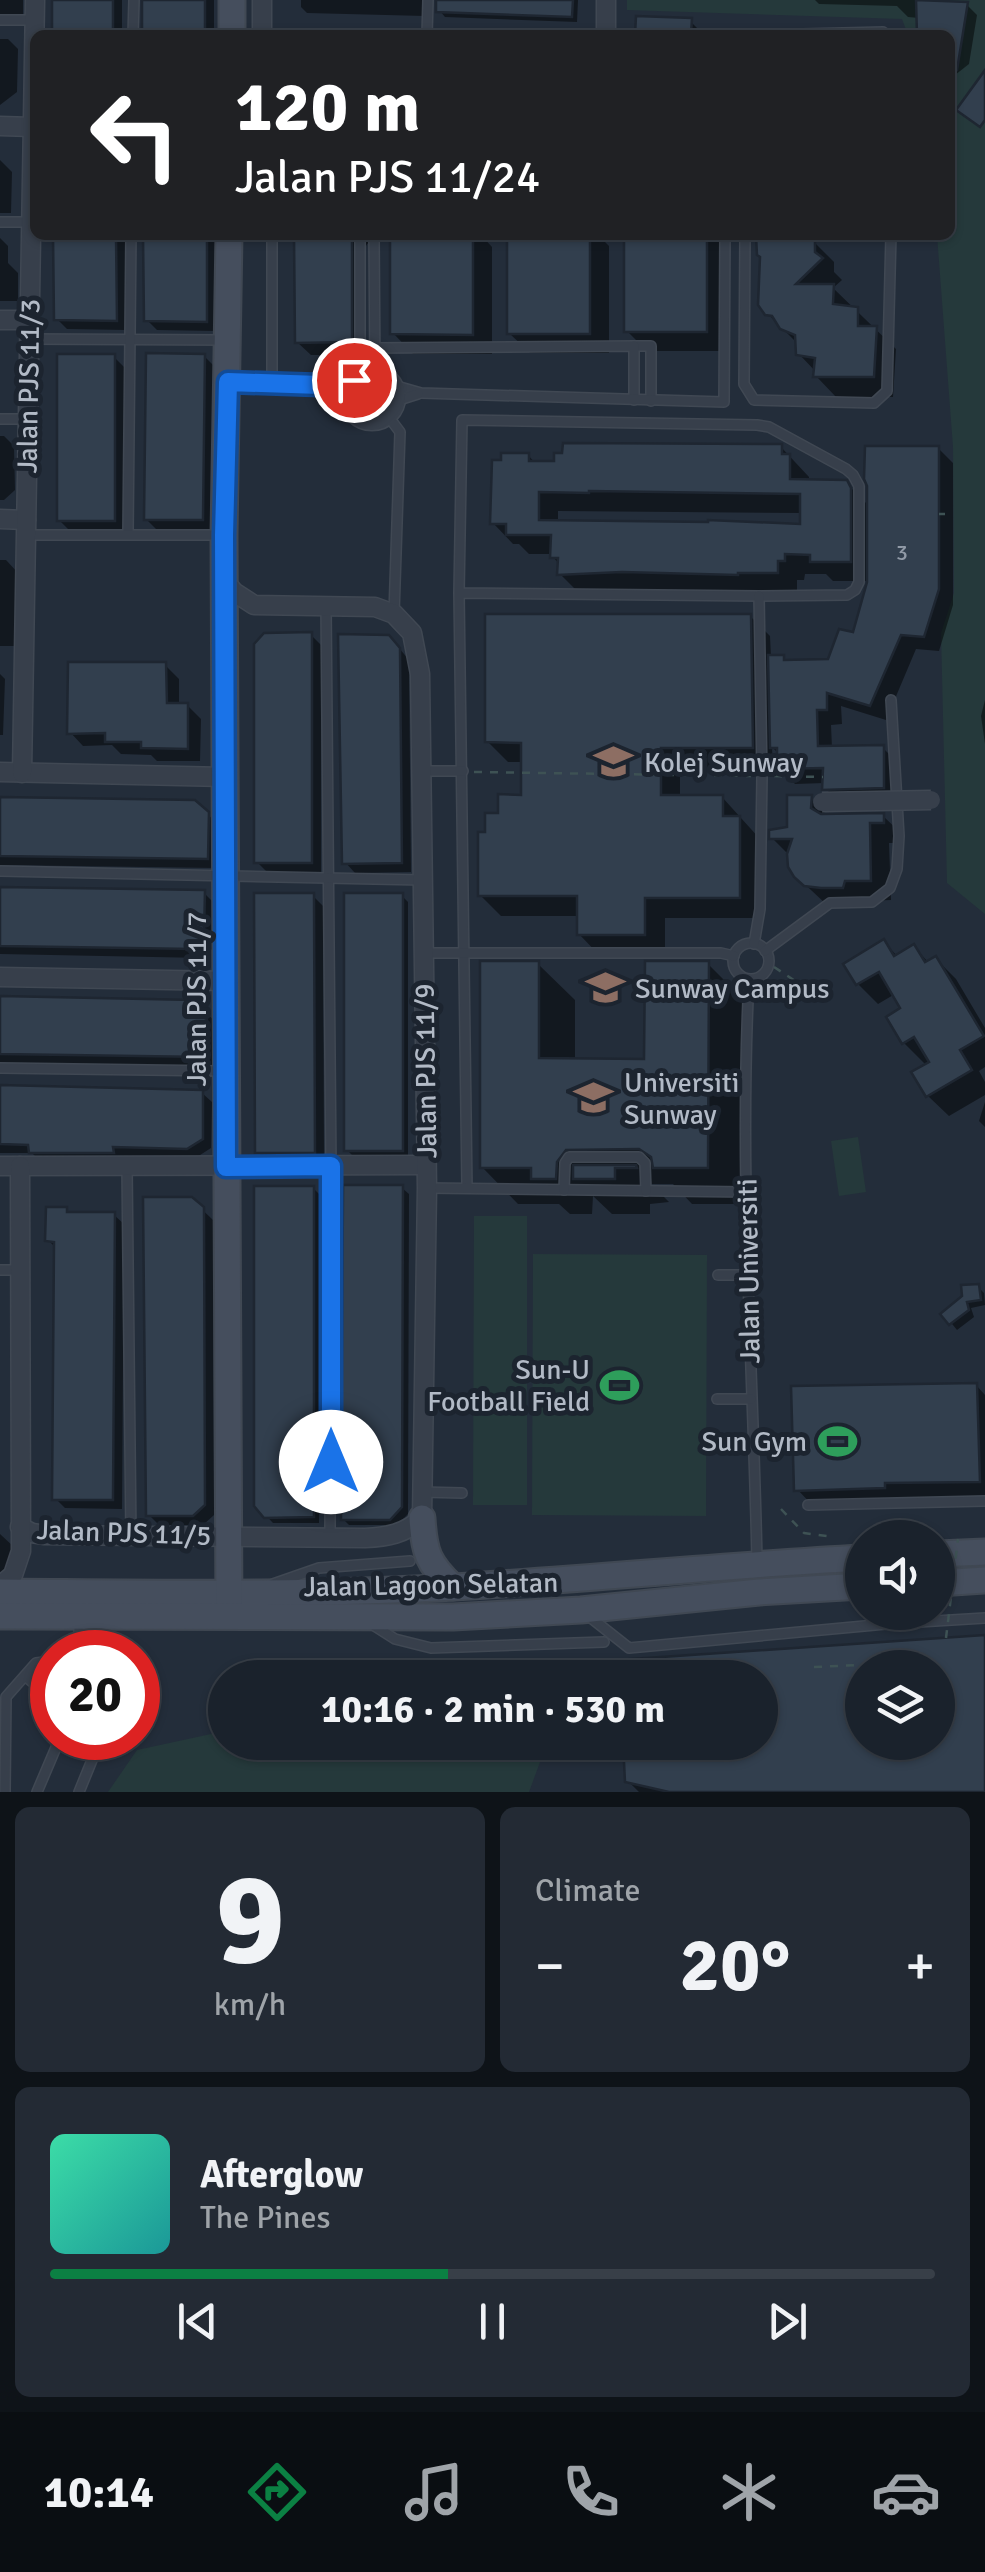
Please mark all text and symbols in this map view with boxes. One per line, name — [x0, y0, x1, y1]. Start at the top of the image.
text: 120 m — [235, 64, 420, 150]
icon: left — [70, 70, 200, 200]
text: Jalan PJS 11/24 — [235, 150, 540, 205]
street label: Jalan PJS 11/3 — [10, 298, 48, 474]
pin — [312, 338, 397, 423]
icon: arrive — [327, 353, 382, 408]
house number: 3 — [896, 539, 908, 566]
school or university icon: Kolej Sunway — [593, 741, 635, 783]
place label: Kolej Sunway — [644, 746, 803, 780]
street label: Jalan PJS 11/7 — [180, 912, 214, 1086]
school or university icon: Sunway Campus — [584, 967, 626, 1009]
place label: Sunway Campus — [635, 972, 829, 1006]
street label: Jalan PJS 11/9 — [407, 983, 445, 1159]
place label: Universiti Sunway — [624, 1066, 739, 1132]
school or university icon: Universiti Sunway — [573, 1077, 615, 1119]
street label: Jalan Universiti — [730, 1178, 768, 1364]
place label: Sun-U Football Field — [427, 1353, 590, 1419]
sports icon: Sun-U Football Field — [599, 1364, 641, 1406]
position arrow — [279, 1410, 383, 1514]
sports icon: Sun Gym — [816, 1420, 858, 1462]
place label: Sun Gym — [701, 1425, 807, 1459]
street label: Jalan PJS 11/5 — [36, 1513, 212, 1553]
map controls — [845, 1520, 955, 1760]
button: sound — [845, 1520, 955, 1630]
street label: Jalan Lagoon Selatan — [303, 1566, 559, 1604]
speed limit sign: 20 — [30, 1630, 160, 1760]
button: layers — [845, 1650, 955, 1760]
text: 10:16 · 2 min · 530 m — [321, 1686, 665, 1733]
text: 9 — [215, 1840, 285, 2000]
text: Climate — [535, 1871, 641, 1910]
text: 20° — [680, 1919, 791, 2012]
text: − — [535, 1932, 565, 2000]
text: + — [905, 1932, 935, 2000]
text: km/h — [214, 1985, 286, 2024]
text: Afterglow — [200, 2151, 363, 2198]
text: The Pines — [200, 2198, 331, 2237]
icon: previous — [170, 2294, 225, 2349]
icon: pause — [465, 2294, 520, 2349]
icon: next — [760, 2294, 815, 2349]
icon: directions — [242, 2457, 312, 2527]
icon: music — [399, 2457, 469, 2527]
icon: phone — [556, 2457, 626, 2527]
icon: climate — [714, 2457, 784, 2527]
icon: car — [871, 2457, 941, 2527]
text: 10:14 — [44, 2465, 154, 2520]

